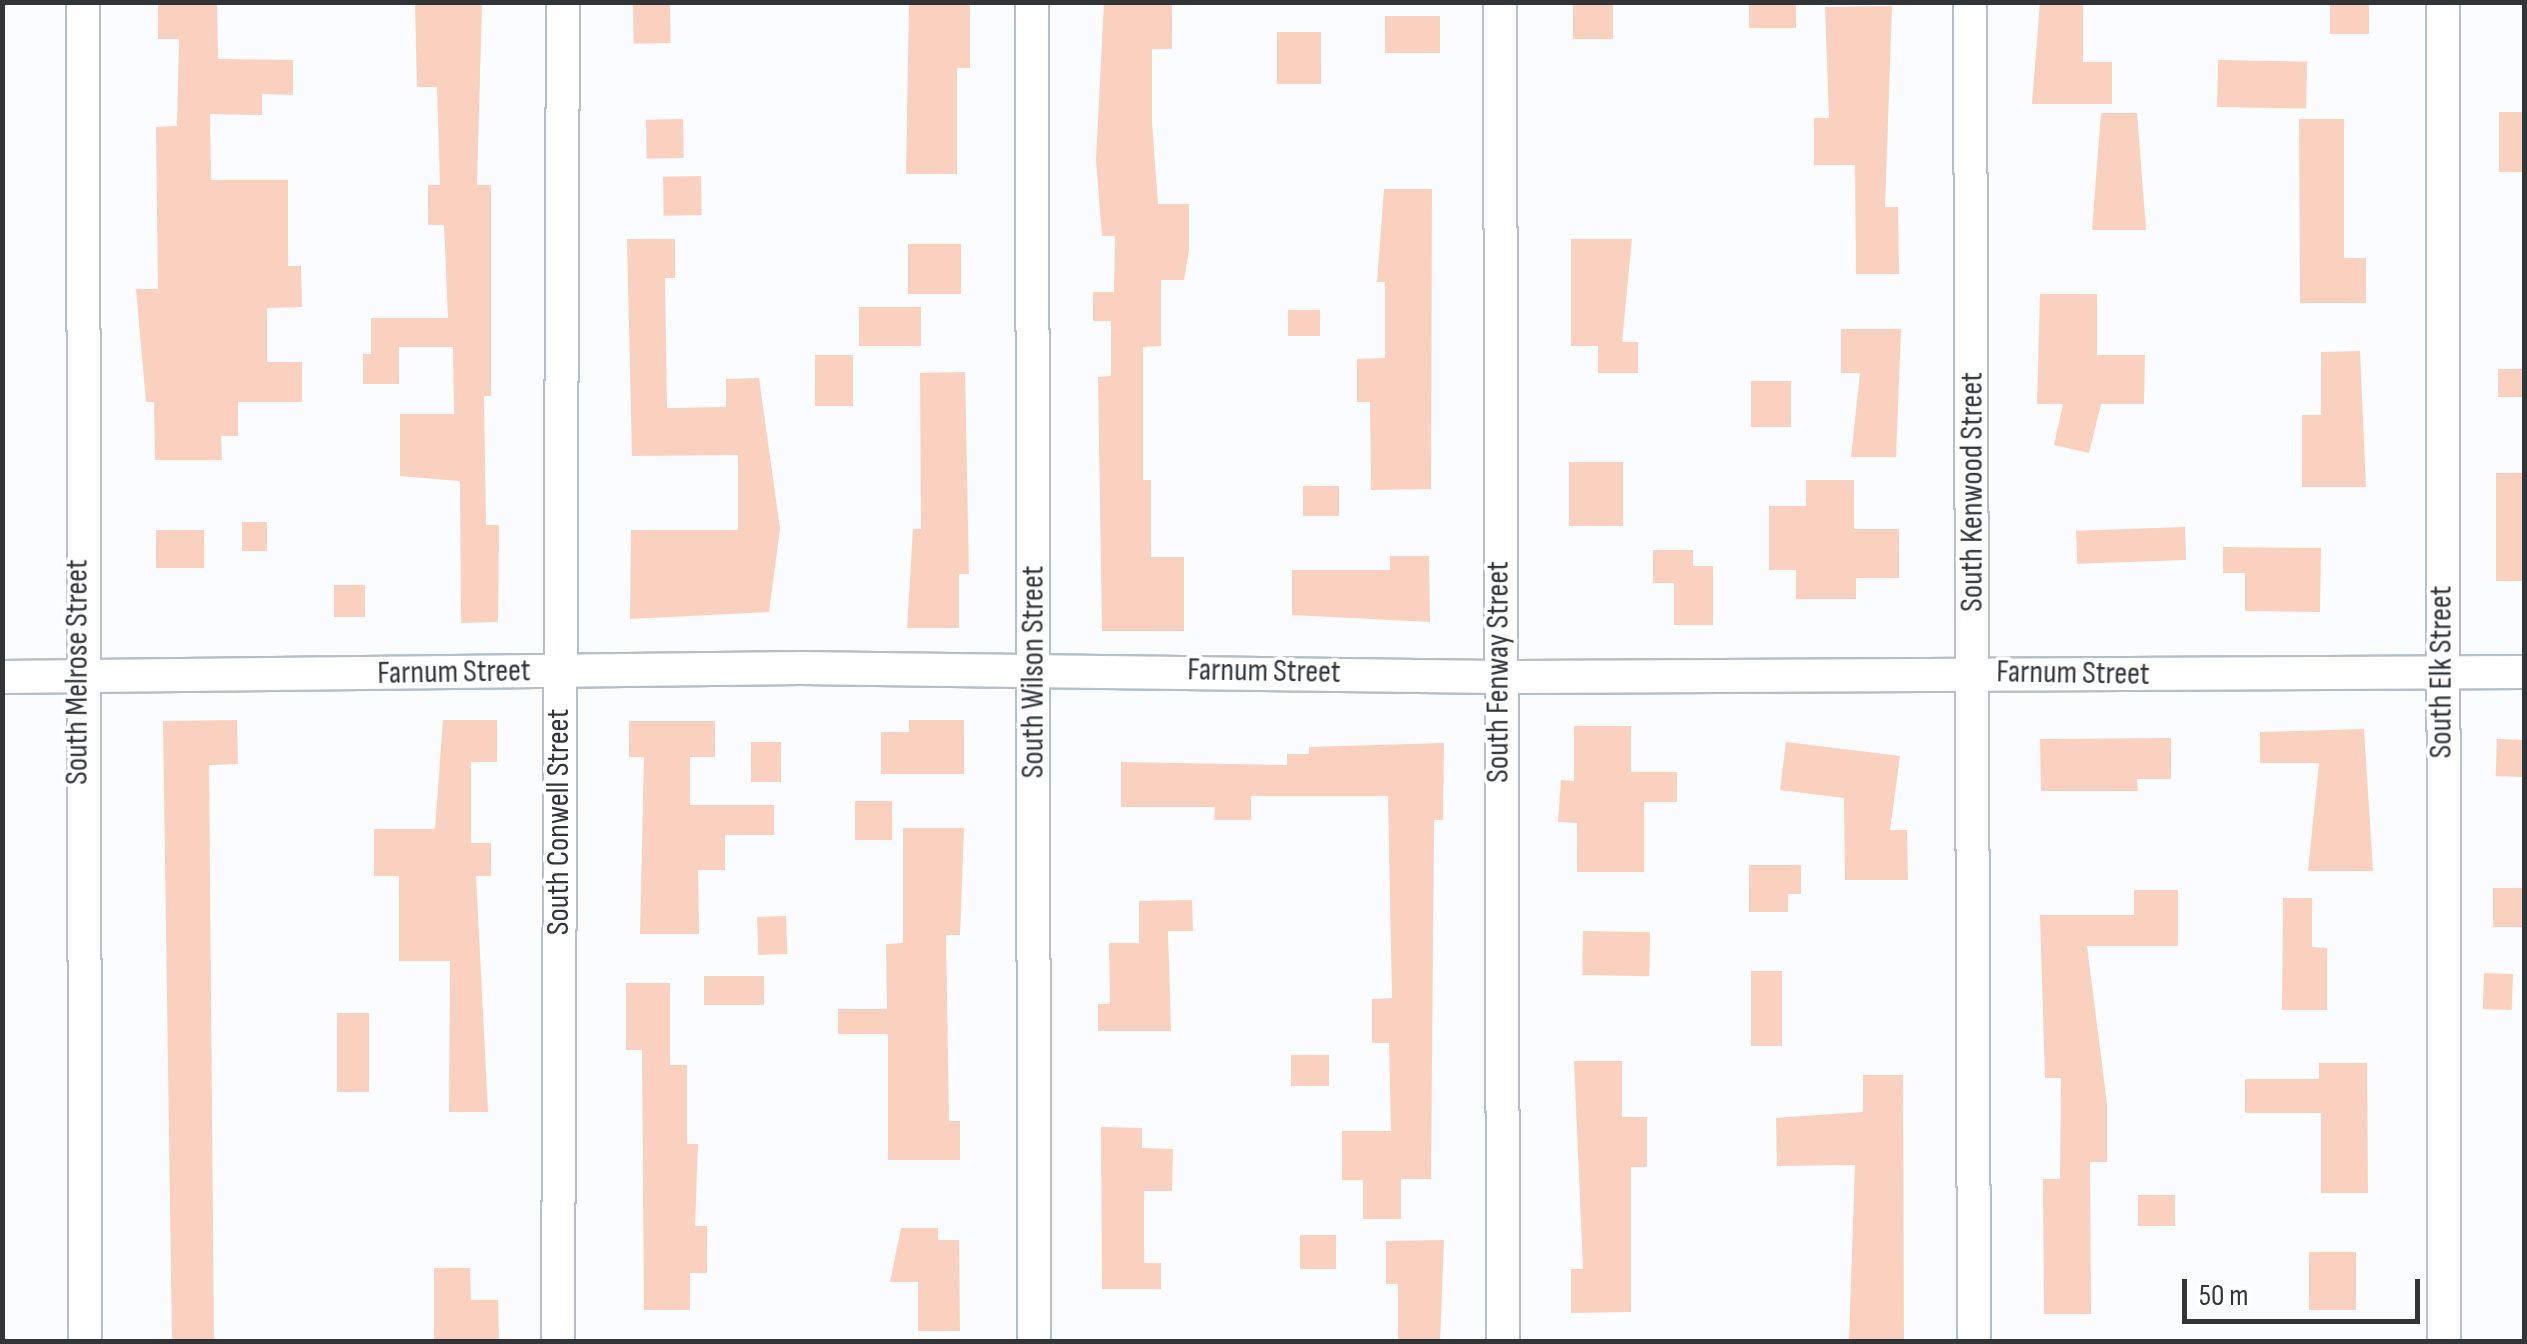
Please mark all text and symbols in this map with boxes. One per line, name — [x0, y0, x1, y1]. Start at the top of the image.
street label: South Kenwood Street — [1954, 372, 1992, 612]
street label: South Melrose Street — [59, 559, 97, 785]
street label: South Fenway Street — [1480, 561, 1518, 783]
street label: South Wilson Street — [1015, 566, 1053, 778]
street label: South Elk Street — [2423, 586, 2461, 758]
street label: Farnum Street — [1187, 651, 1341, 693]
street label: Farnum Street — [377, 652, 531, 694]
street label: Farnum Street — [1996, 653, 2150, 695]
street label: South Conwell Street — [540, 709, 578, 935]
scale bar — [2187, 1259, 2424, 1321]
text: 50 m — [2199, 1278, 2248, 1314]

